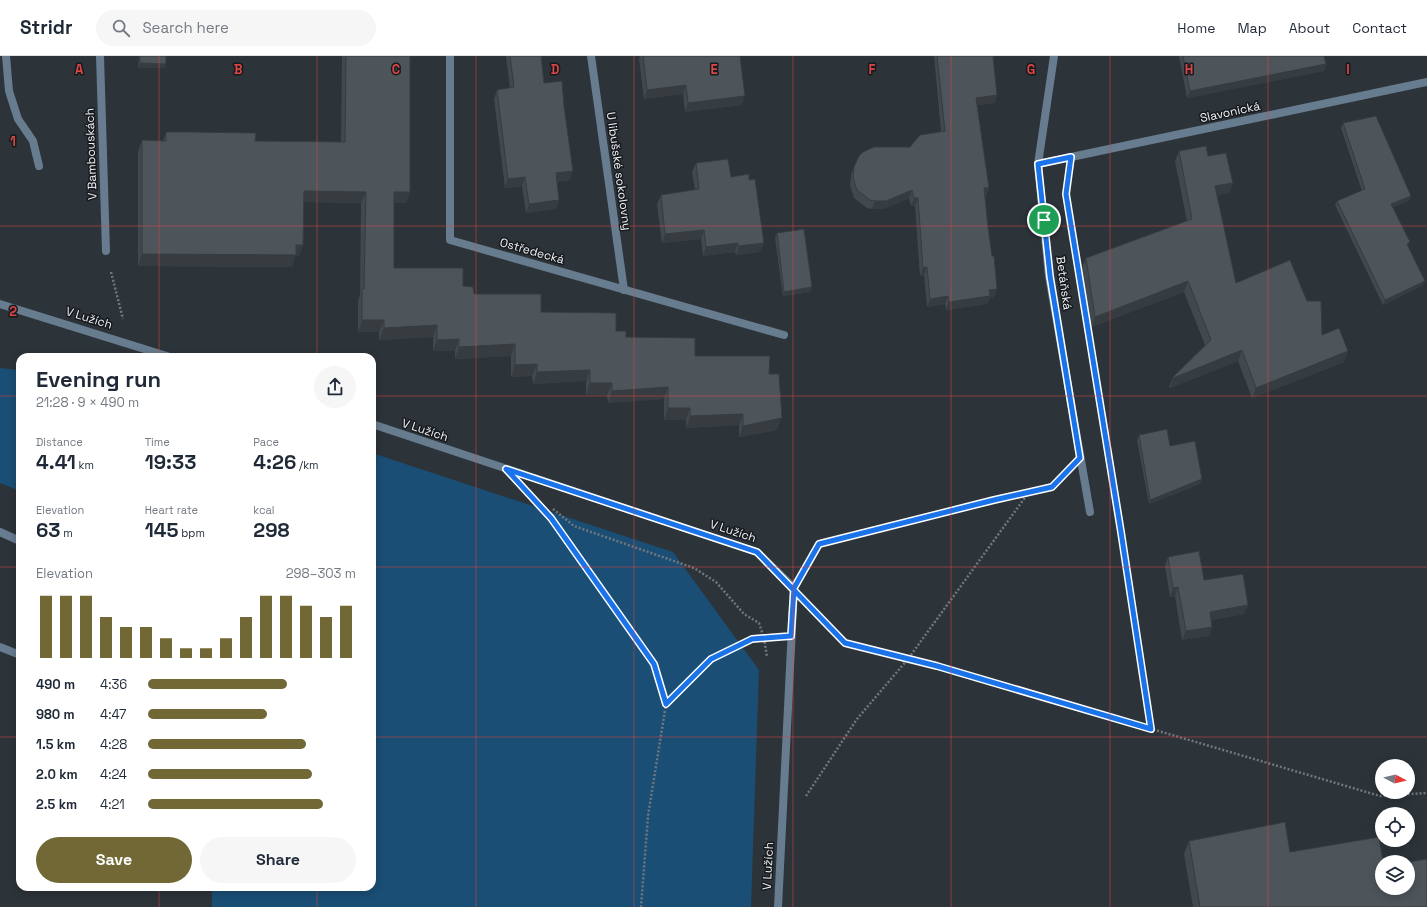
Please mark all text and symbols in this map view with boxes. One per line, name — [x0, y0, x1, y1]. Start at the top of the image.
search box — [96, 10, 376, 46]
text: Stridr — [20, 15, 72, 40]
icon: search — [110, 17, 132, 39]
text: Search here — [142, 18, 229, 37]
text: Home — [1177, 19, 1215, 37]
text: Map — [1237, 19, 1267, 37]
text: About — [1289, 19, 1330, 37]
text: Contact — [1352, 19, 1407, 37]
text: A — [75, 61, 84, 78]
text: B — [234, 61, 243, 78]
text: C — [392, 61, 400, 78]
text: D — [551, 61, 560, 78]
text: E — [710, 61, 718, 78]
text: F — [869, 61, 876, 78]
text: G — [1027, 61, 1035, 78]
text: H — [1185, 61, 1193, 78]
text: I — [1346, 61, 1350, 78]
street label: Slavonická — [1198, 98, 1262, 126]
street label: V Bambouskách — [81, 108, 101, 200]
street label: U libušské sokolovny — [603, 111, 635, 231]
text: 1 — [10, 133, 16, 150]
pin — [1027, 203, 1061, 237]
icon: arrive — [1033, 209, 1055, 231]
street label: Ostředecká — [498, 234, 566, 268]
street label: Betáňská — [1052, 255, 1076, 311]
text: 2 — [9, 303, 17, 320]
street label: V Lužích — [64, 303, 114, 333]
text: Evening run — [36, 365, 161, 393]
button: share — [314, 366, 356, 408]
text: 21:28 · 9 × 490 m — [36, 394, 139, 411]
street label: V Lužích — [400, 415, 450, 445]
text: Distance — [36, 435, 83, 449]
text: Time — [145, 435, 170, 449]
text: Pace — [253, 435, 279, 449]
text: 4.41 — [36, 449, 76, 475]
text: 19:33 — [145, 449, 196, 475]
text: 4:26 — [253, 449, 296, 475]
text: km — [76, 458, 94, 472]
text: /km — [296, 458, 319, 472]
text: Elevation — [36, 503, 84, 517]
text: Heart rate — [145, 503, 198, 517]
text: kcal — [253, 503, 275, 517]
street label: V Lužích — [708, 516, 758, 546]
text: 63 — [36, 517, 61, 543]
text: 145 — [145, 517, 178, 543]
text: 298 — [253, 517, 290, 543]
text: m — [61, 526, 73, 540]
text: bpm — [178, 526, 205, 540]
text: Elevation — [36, 565, 93, 582]
text: 298–303 m — [286, 565, 356, 582]
text: 490 m — [36, 676, 75, 693]
text: 4:36 — [100, 676, 127, 693]
text: 980 m — [36, 706, 75, 723]
text: 4:47 — [100, 706, 126, 723]
text: 1.5 km — [36, 736, 75, 753]
text: 4:28 — [100, 736, 127, 753]
north arrow — [1375, 759, 1415, 799]
map controls — [1375, 759, 1415, 895]
text: 2.0 km — [36, 766, 78, 783]
text: 4:24 — [100, 766, 127, 783]
text: 2.5 km — [36, 796, 77, 813]
text: 4:21 — [100, 796, 125, 813]
button: locate — [1375, 807, 1415, 847]
button: Save — [36, 837, 192, 883]
button: Share — [200, 837, 356, 883]
street label: V Lužích — [759, 842, 777, 890]
button: layers — [1375, 855, 1415, 895]

